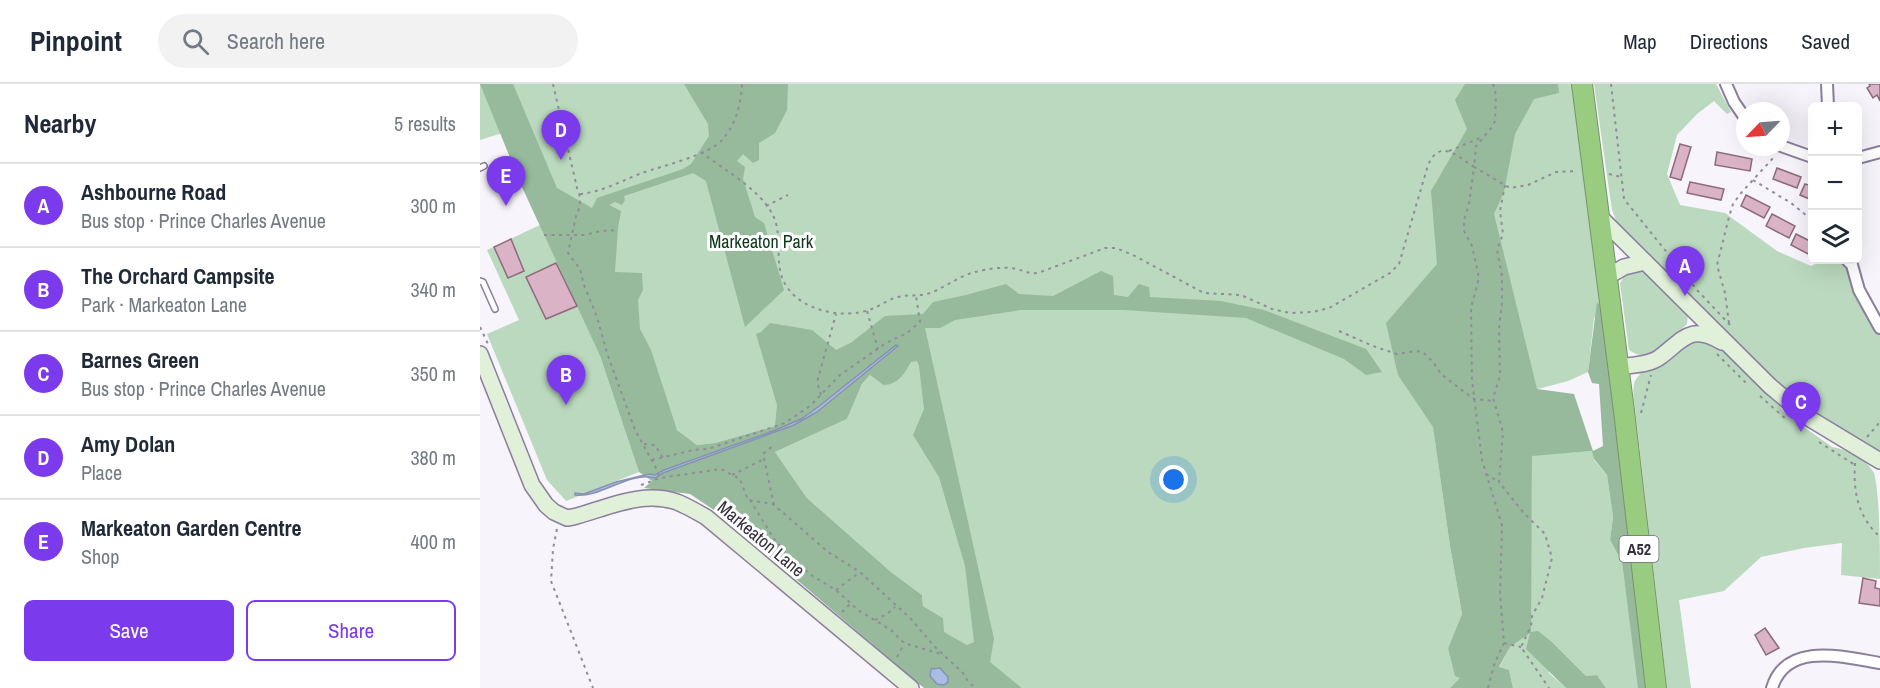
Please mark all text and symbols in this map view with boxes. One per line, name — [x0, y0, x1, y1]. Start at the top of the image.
search box — [158, 14, 578, 68]
text: Pinpoint — [30, 22, 122, 60]
icon: search — [179, 25, 212, 58]
text: Search here — [227, 26, 325, 56]
text: Map — [1623, 27, 1657, 56]
text: Directions — [1690, 27, 1768, 56]
text: Saved — [1801, 27, 1850, 56]
north arrow — [1736, 102, 1790, 156]
map controls — [1808, 102, 1862, 264]
button: + — [1808, 102, 1862, 156]
text: Nearby — [24, 106, 96, 141]
text: 5 results — [394, 110, 456, 137]
pin: D — [542, 110, 580, 160]
pin: E — [486, 156, 526, 206]
button: − — [1808, 156, 1862, 210]
text: Ashbourne Road — [81, 177, 226, 207]
text: A — [38, 192, 49, 219]
text: 300 m — [410, 192, 456, 219]
text: Bus stop · Prince Charles Avenue — [81, 207, 326, 234]
button: layers — [1808, 210, 1862, 264]
park label: Markeaton Park — [709, 229, 814, 254]
pin: A — [1666, 246, 1704, 296]
text: The Orchard Campsite — [81, 261, 275, 291]
text: B — [38, 276, 49, 303]
text: 340 m — [410, 276, 456, 303]
text: Park · Markeaton Lane — [81, 291, 247, 318]
text: Barnes Green — [81, 345, 199, 375]
pin: B — [546, 356, 586, 405]
text: C — [38, 360, 49, 387]
text: 350 m — [410, 360, 456, 387]
text: Bus stop · Prince Charles Avenue — [81, 375, 326, 402]
pin: C — [1782, 382, 1820, 432]
text: Amy Dolan — [81, 429, 175, 459]
text: D — [38, 444, 49, 471]
text: 380 m — [410, 444, 456, 471]
text: Place — [81, 459, 122, 486]
your location — [1159, 465, 1188, 494]
street label: Markeaton Lane — [712, 495, 810, 582]
text: Markeaton Garden Centre — [81, 513, 302, 543]
text: E — [38, 528, 49, 555]
text: 400 m — [410, 528, 456, 555]
road number: A52 — [1620, 536, 1658, 562]
text: Shop — [81, 543, 119, 570]
button: Save — [24, 600, 234, 661]
button: Share — [246, 600, 456, 661]

